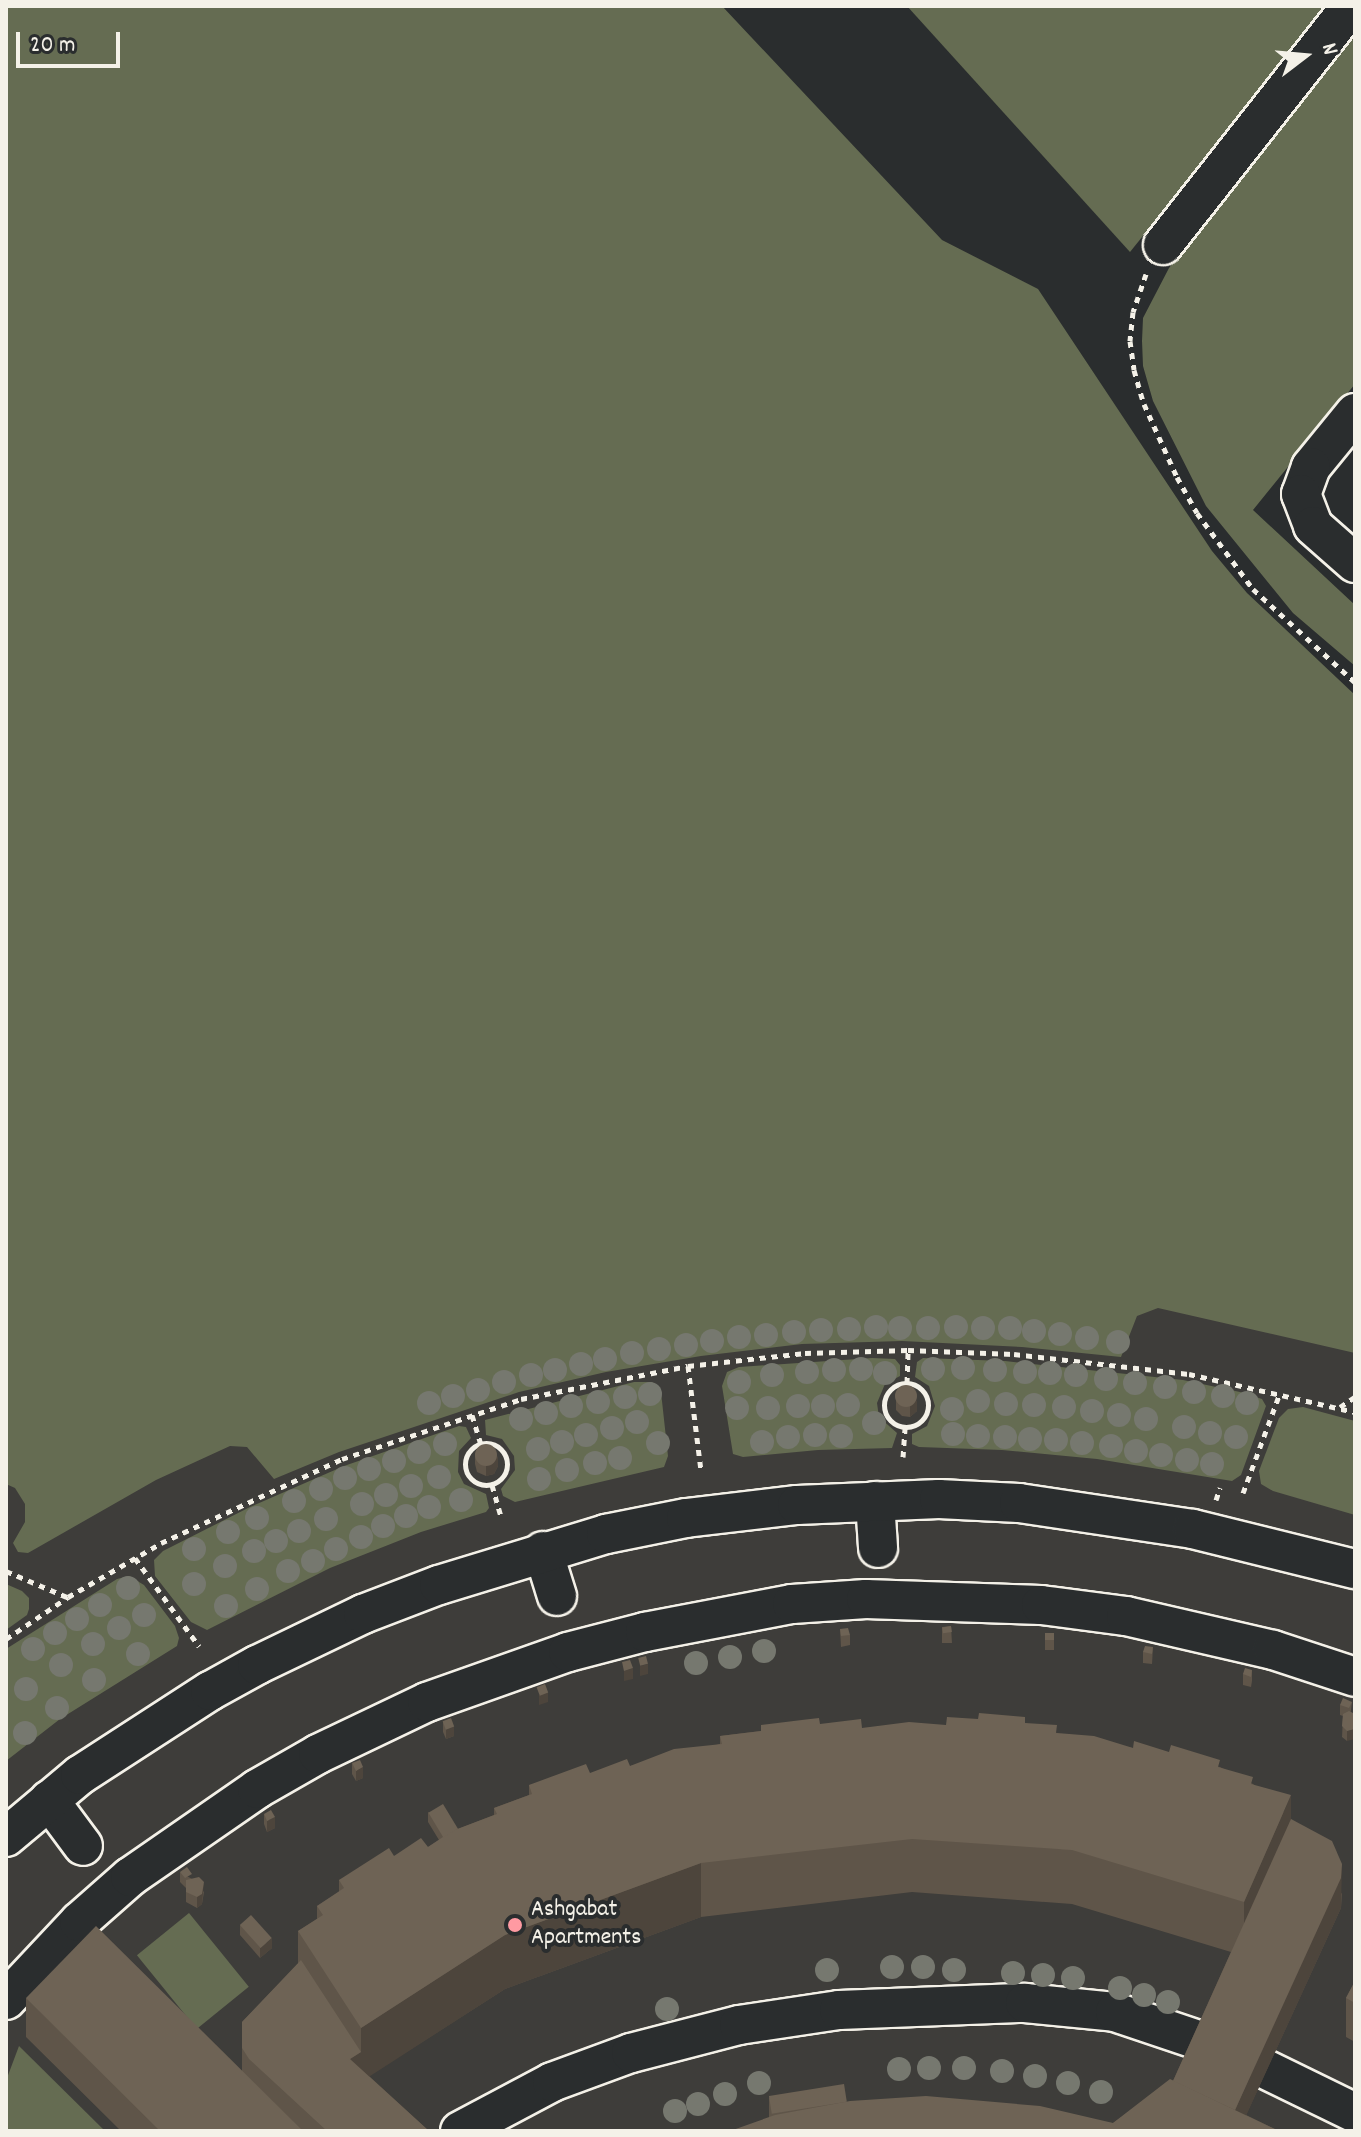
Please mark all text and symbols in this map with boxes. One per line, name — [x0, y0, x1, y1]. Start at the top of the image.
scale bar — [20, 16, 124, 66]
north arrow — [1265, 16, 1345, 96]
text: 20 m — [30, 29, 76, 63]
text: N — [1312, 40, 1345, 59]
place label: Ashgabat Apartments — [531, 1897, 641, 1953]
marker: Ashgabat Apartments — [506, 1916, 524, 1934]

